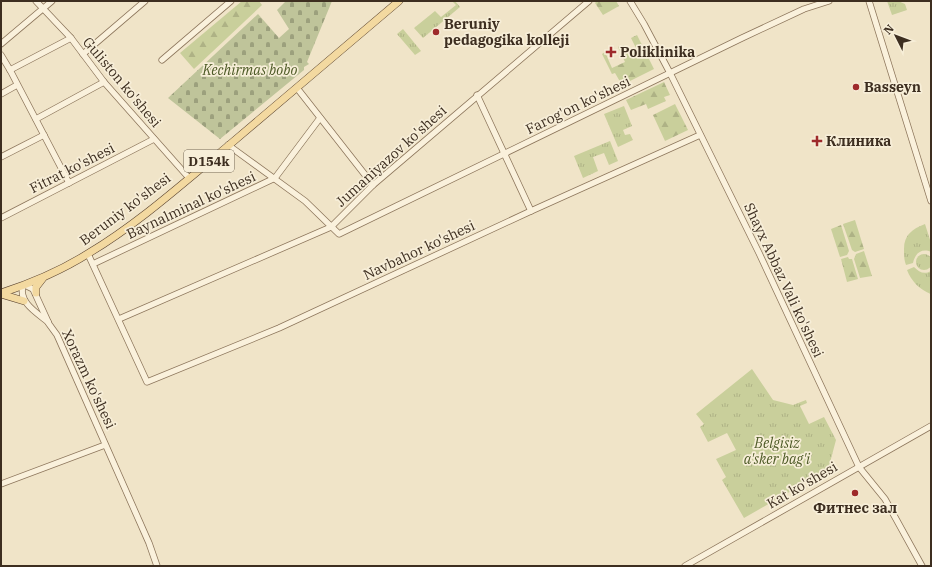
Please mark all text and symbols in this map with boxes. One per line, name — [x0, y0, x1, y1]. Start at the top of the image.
place label: Beruniy pedagogika kolleji — [444, 15, 570, 49]
north arrow — [876, 16, 916, 56]
text: N — [880, 21, 897, 37]
marker: Beruniy pedagogika kolleji — [431, 27, 441, 37]
street label: Guliston ko'shesi — [79, 33, 165, 131]
place label: Poliklinika — [620, 43, 695, 61]
marker: Poliklinika — [605, 46, 617, 58]
park label: Kechirmas bobo — [202, 61, 298, 79]
street label: Farog'on ko'shesi — [523, 72, 633, 138]
place label: Basseyn — [864, 78, 921, 96]
marker: Basseyn — [851, 82, 861, 92]
street label: Jumaniyazov ko'shesi — [332, 101, 450, 211]
place label: Клиника — [826, 132, 891, 150]
marker: Клиника — [811, 135, 823, 147]
street label: Fitrat ko'shesi — [27, 139, 117, 197]
road number: D154k — [184, 150, 234, 172]
street label: Baynalminal ko'shesi — [124, 167, 258, 243]
street label: Beruniy ko'shesi — [76, 169, 174, 249]
street label: Shayx Abbaz Vali ko'shesi — [740, 200, 828, 360]
street label: Navbahor ko'shesi — [360, 216, 478, 284]
street label: Xorazm ko'shesi — [58, 326, 120, 432]
park label: Belgisiz a'sker bag'i — [744, 434, 811, 468]
street label: Kat ko'shesi — [763, 458, 841, 512]
marker: Фитнес зал — [850, 488, 860, 498]
place label: Фитнес зал — [813, 499, 897, 517]

